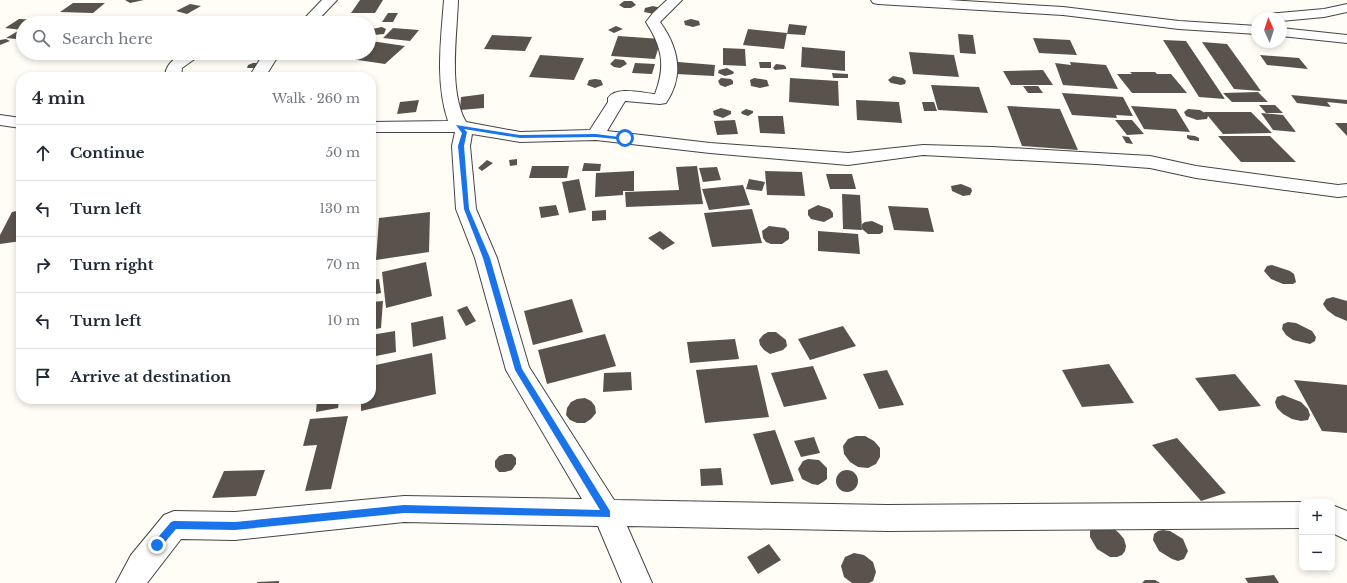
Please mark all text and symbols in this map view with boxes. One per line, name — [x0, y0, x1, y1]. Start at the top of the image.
north arrow — [1251, 12, 1287, 48]
search box — [16, 16, 376, 60]
icon: search — [30, 27, 52, 49]
text: Search here — [62, 29, 153, 48]
text: 4 min — [32, 88, 85, 109]
text: Walk · 260 m — [272, 90, 360, 107]
route start — [616, 129, 634, 147]
icon: ahead — [32, 142, 54, 164]
text: Continue — [70, 143, 145, 162]
text: 50 m — [326, 144, 360, 161]
icon: left — [32, 198, 54, 220]
text: Turn left — [70, 199, 141, 218]
text: 130 m — [319, 200, 360, 217]
icon: right — [32, 254, 54, 276]
text: Turn right — [70, 255, 153, 274]
text: 70 m — [327, 256, 360, 273]
icon: left — [32, 310, 54, 332]
text: Turn left — [70, 311, 141, 330]
text: 10 m — [327, 312, 360, 329]
icon: arrive — [32, 366, 54, 388]
text: Arrive at destination — [70, 367, 231, 386]
map controls — [1299, 499, 1335, 571]
button: + — [1299, 499, 1335, 535]
button: − — [1299, 535, 1335, 571]
route end — [148, 536, 166, 554]

